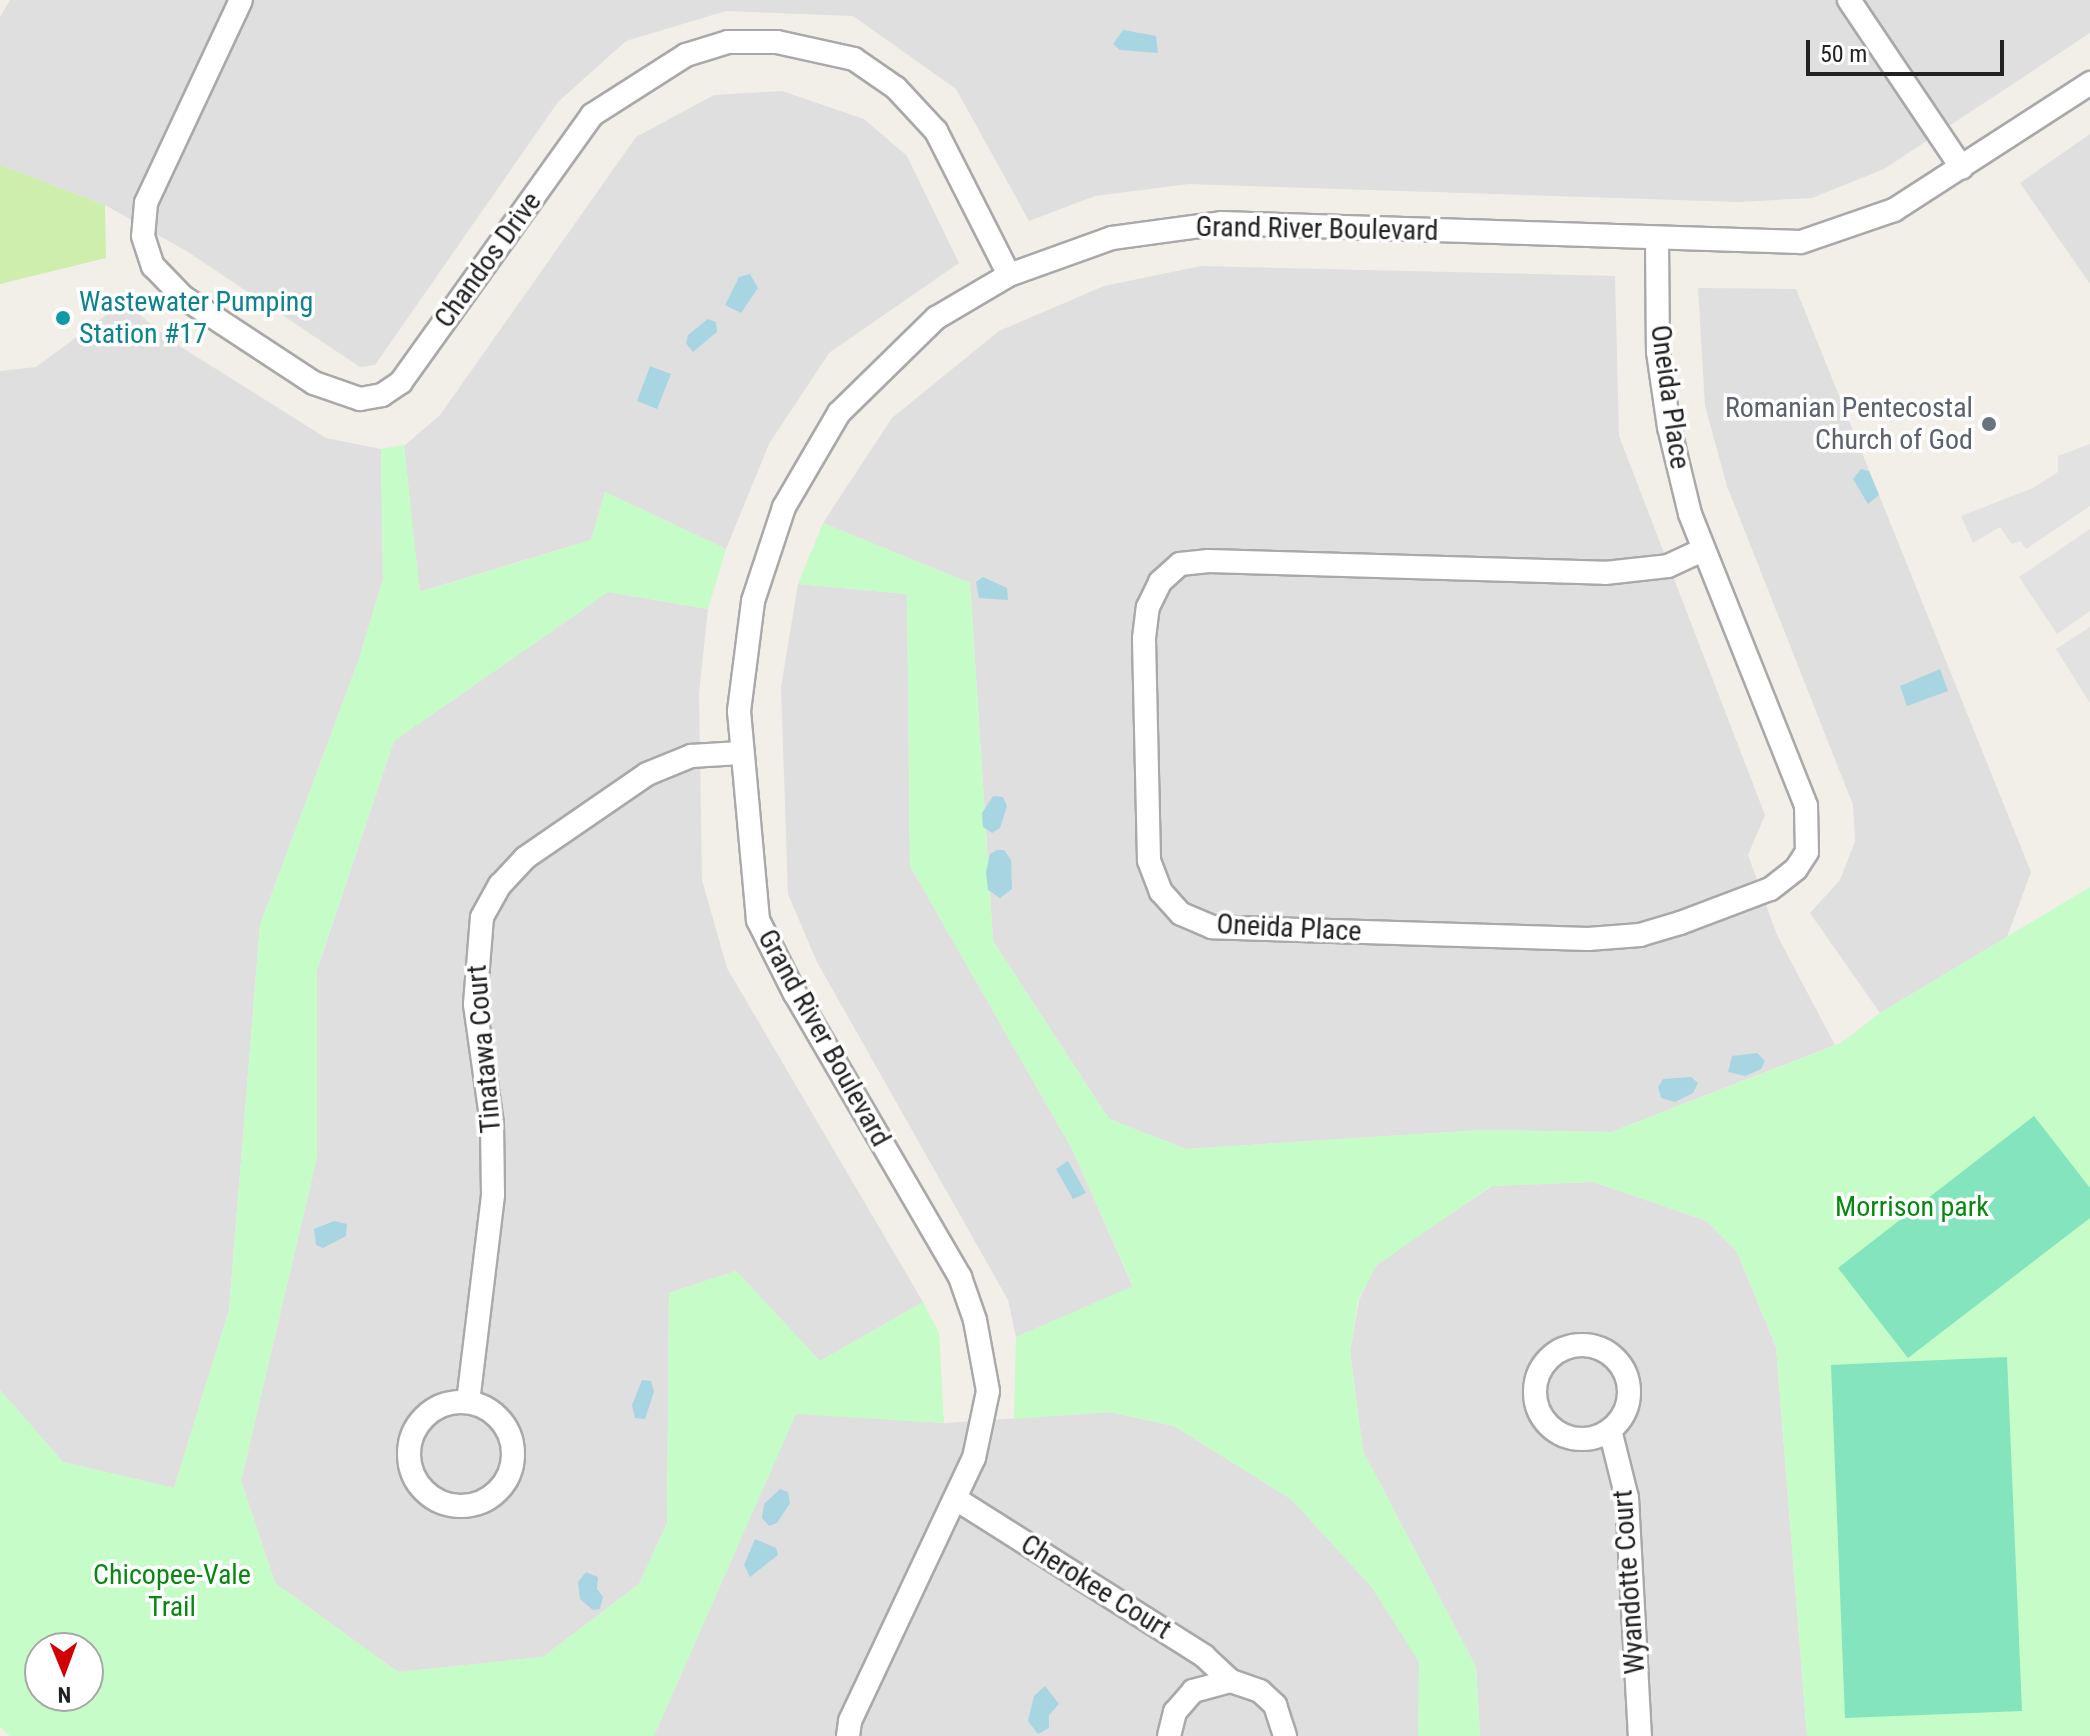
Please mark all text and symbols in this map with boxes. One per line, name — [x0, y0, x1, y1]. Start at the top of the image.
scale bar — [1810, 24, 2008, 74]
text: 50 m — [1820, 40, 1867, 68]
street label: Chandos Drive — [428, 186, 548, 334]
street label: Grand River Boulevard — [1195, 210, 1439, 248]
place label: Wastewater Pumping Station #17 — [79, 285, 313, 351]
marker: Wastewater Pumping Station #17 — [54, 309, 72, 327]
street label: Oneida Place — [1643, 323, 1697, 471]
place label: Romanian Pentecostal Church of God — [1725, 391, 1973, 457]
marker: Romanian Pentecostal Church of God — [1980, 415, 1998, 433]
street label: Oneida Place — [1216, 907, 1362, 949]
street label: Grand River Boulevard — [751, 924, 897, 1152]
street label: Tinatawa Court — [460, 964, 508, 1134]
park label: Morrison park — [1835, 1190, 1989, 1224]
street label: Wyandotte Court — [1606, 1489, 1652, 1675]
street label: Cherokee Court — [1015, 1527, 1177, 1647]
park label: Chicopee-Vale Trail — [93, 1558, 251, 1624]
north arrow — [24, 1632, 104, 1712]
text: N — [57, 1682, 71, 1707]

